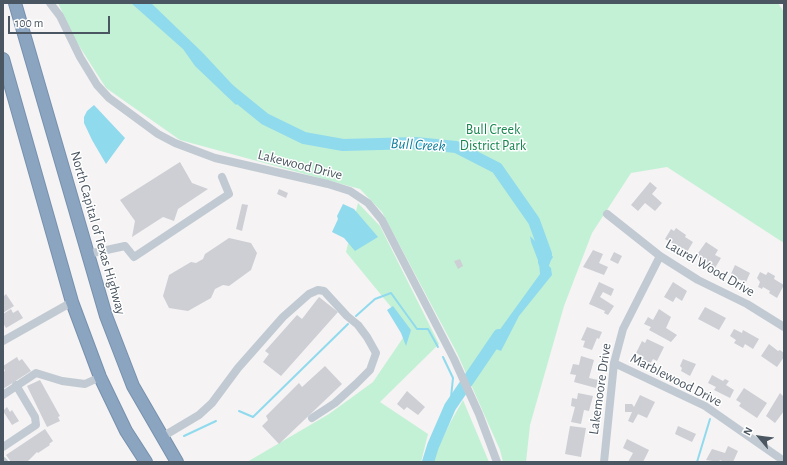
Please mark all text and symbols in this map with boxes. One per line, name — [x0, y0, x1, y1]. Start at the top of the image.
scale bar — [10, 8, 112, 34]
text: 100 m — [15, 17, 43, 29]
park label: Bull Creek District Park — [460, 122, 526, 154]
water label: Bull Creek — [390, 135, 446, 155]
street label: Lakewood Drive — [256, 146, 344, 184]
street label: North Capital of Texas Highway — [67, 149, 129, 317]
street label: Laurel Wood Drive — [662, 236, 758, 300]
street label: Lakemoore Drive — [585, 342, 615, 436]
street label: Marblewood Drive — [627, 350, 725, 410]
north arrow — [739, 417, 779, 457]
text: N — [741, 425, 755, 437]

